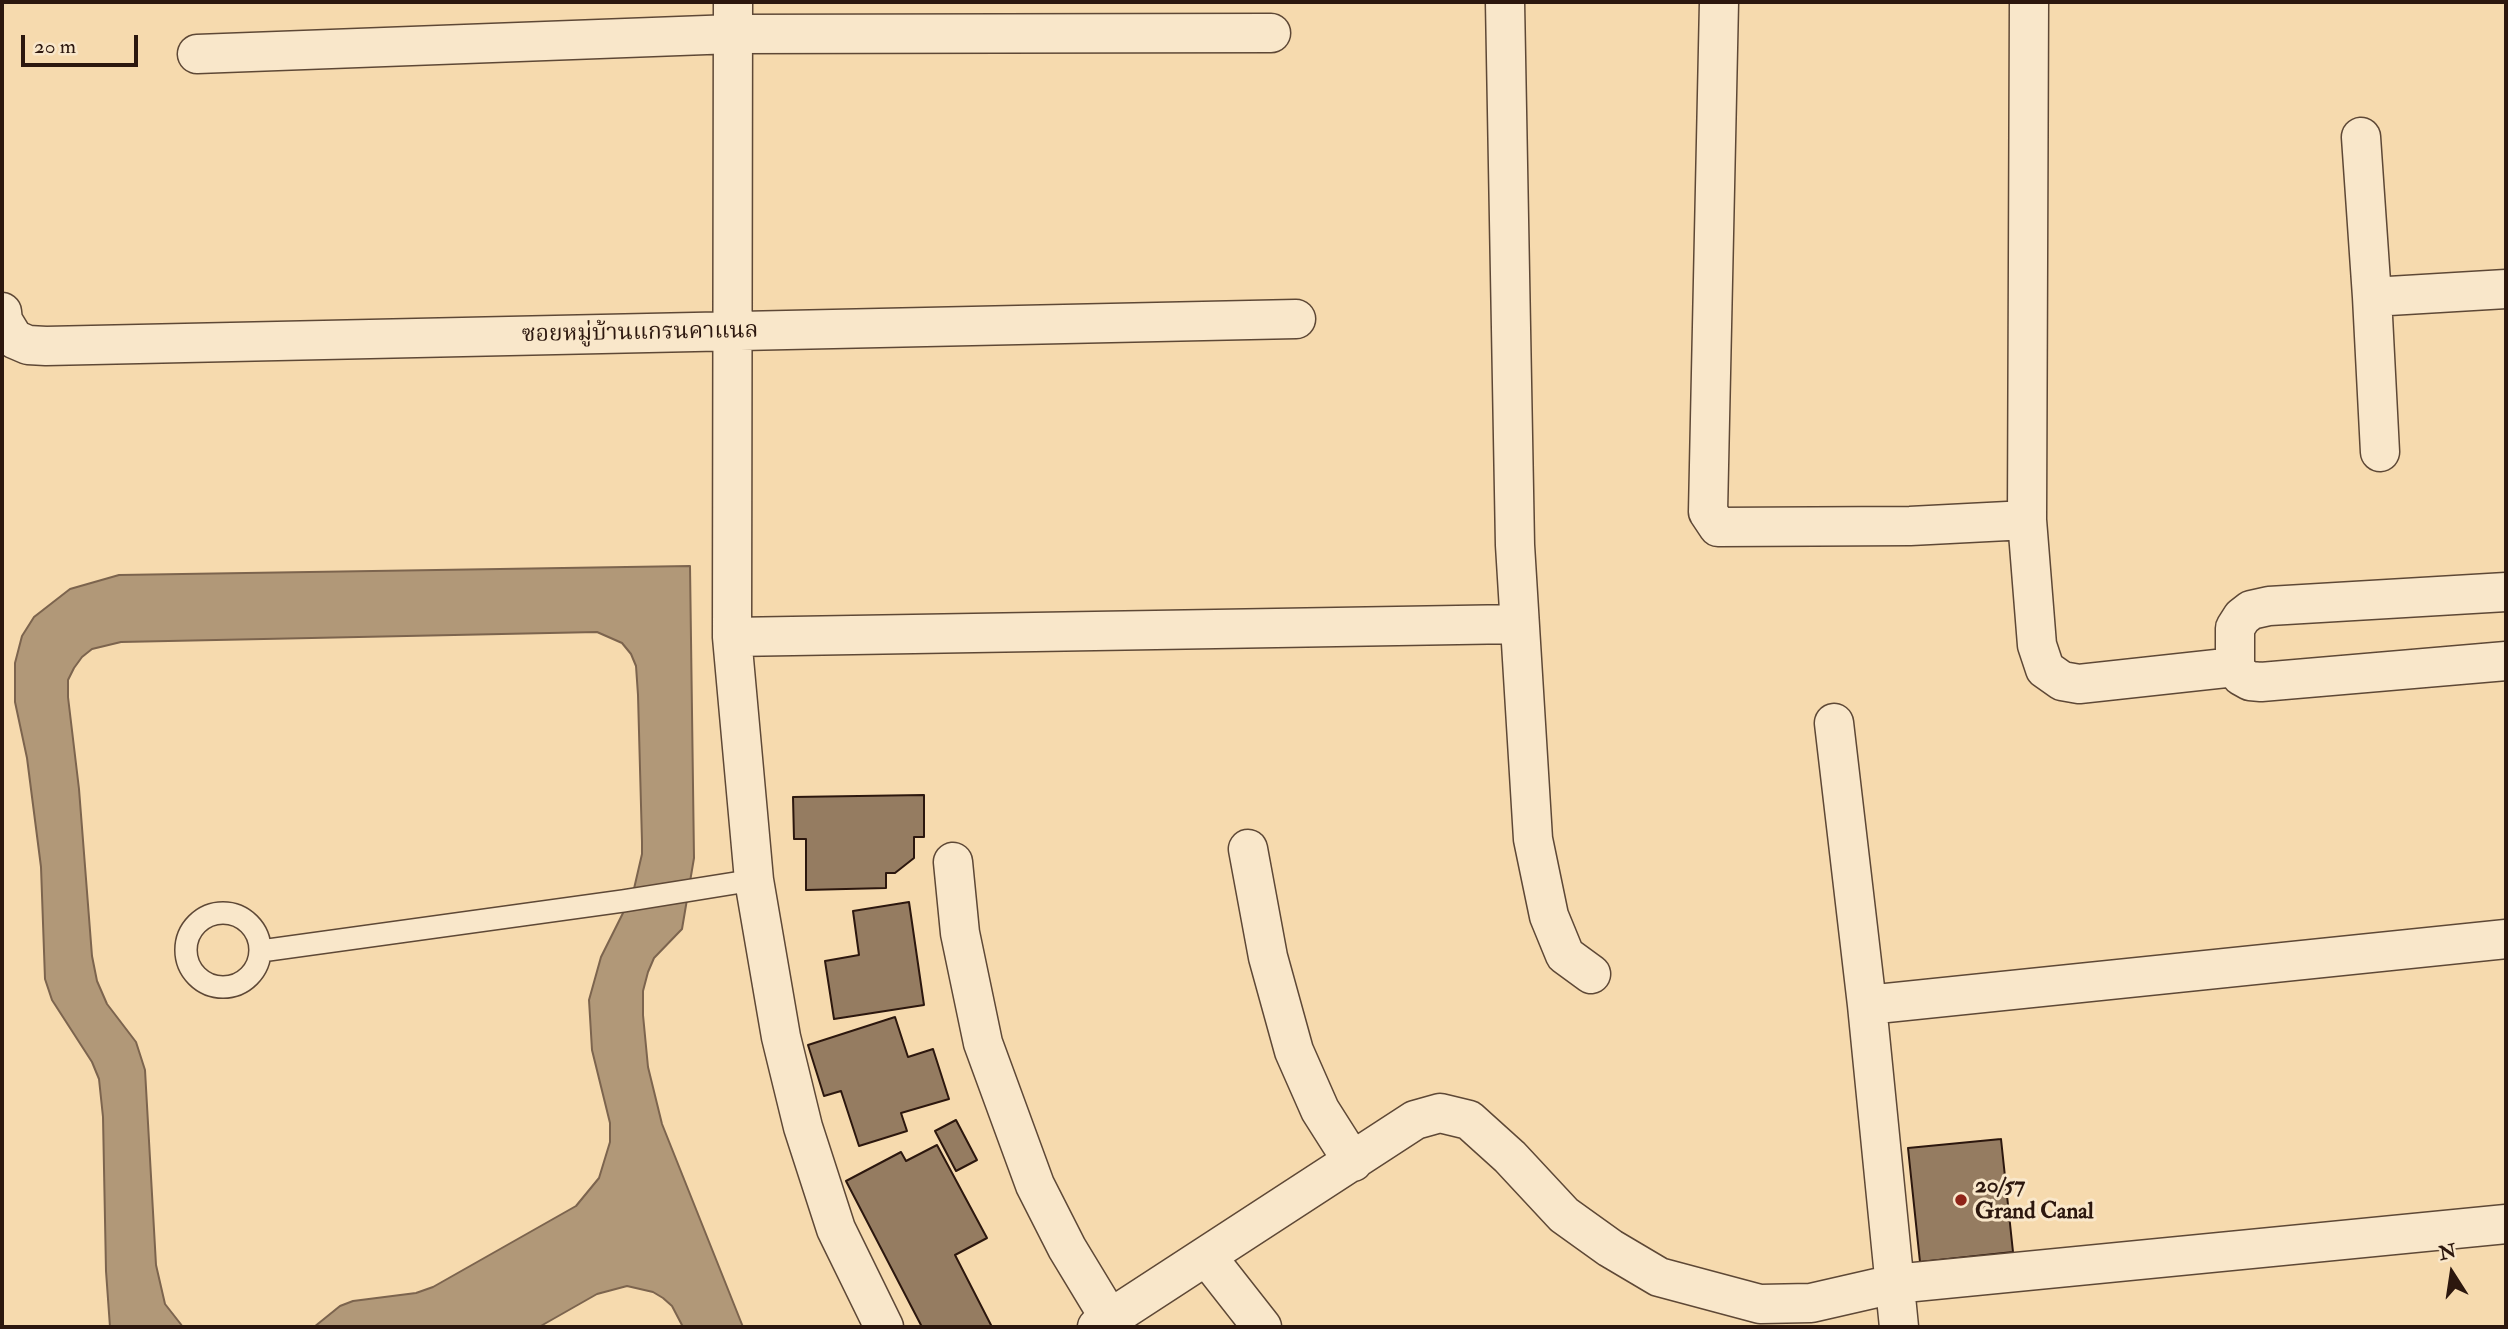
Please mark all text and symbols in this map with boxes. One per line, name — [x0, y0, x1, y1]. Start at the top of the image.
scale bar — [24, 21, 142, 65]
text: 20 m — [34, 33, 76, 60]
street label: ซอยหมู่บ้านแกรนคาแนล — [521, 318, 759, 350]
place label: 20/57 Grand Canal — [1975, 1173, 2094, 1227]
marker: 20/57 Grand Canal — [1953, 1192, 1969, 1208]
north arrow — [2417, 1238, 2487, 1308]
text: N — [2437, 1239, 2458, 1266]

